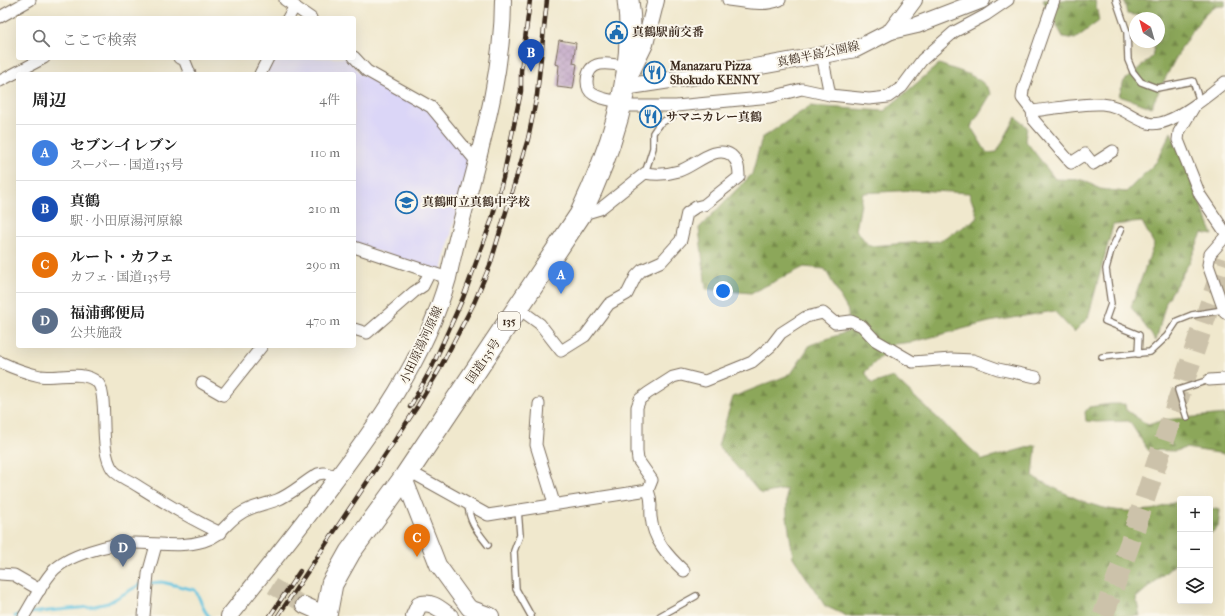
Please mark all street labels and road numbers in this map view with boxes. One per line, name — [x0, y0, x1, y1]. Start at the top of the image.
street label: 真鶴半島公園線 — [775, 38, 861, 70]
street label: 小田原湯河原線 — [397, 304, 445, 386]
road number: 135 — [498, 312, 520, 330]
street label: 国道135号 — [463, 336, 503, 386]

